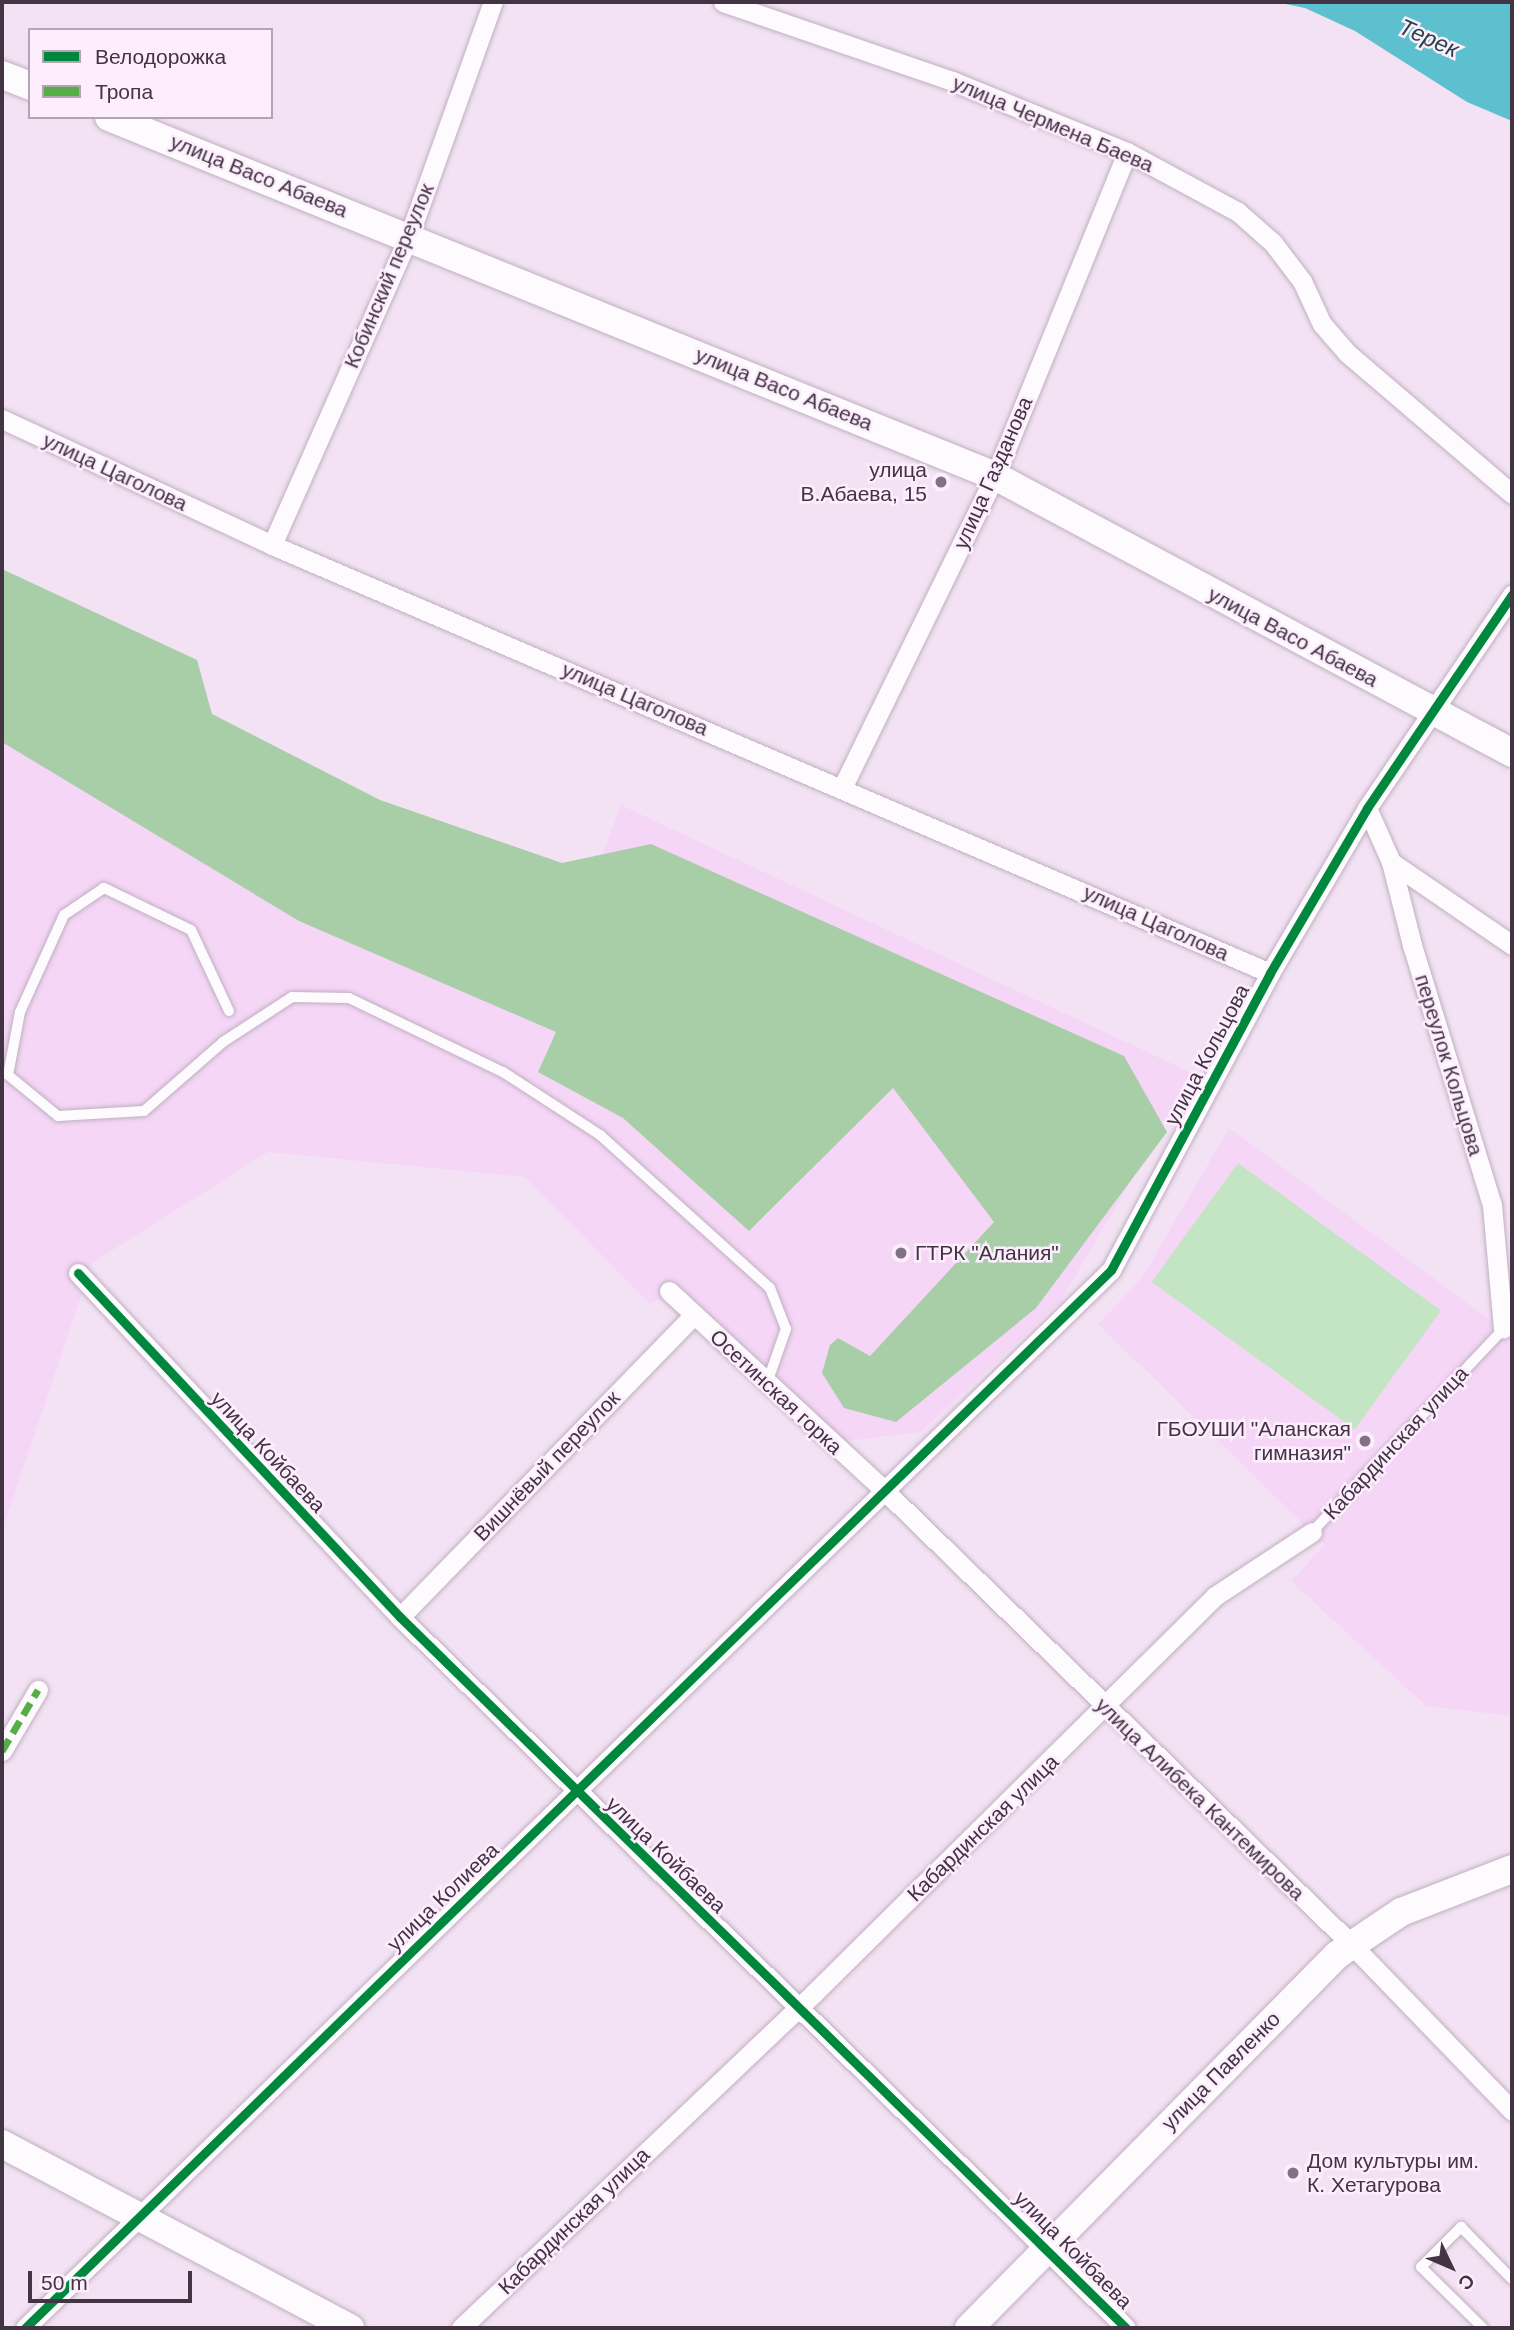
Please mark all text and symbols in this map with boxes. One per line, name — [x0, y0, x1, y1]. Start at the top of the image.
water label: Терек — [1395, 13, 1463, 63]
legend — [28, 28, 273, 119]
text: Велодорожка — [95, 45, 226, 68]
street label: улица Чермена Баева — [949, 70, 1157, 178]
text: Тропа — [95, 80, 153, 103]
street label: улица Васо Абаева — [167, 129, 351, 223]
street label: Кобинский переулок — [339, 180, 439, 372]
street label: улица Васо Абаева — [692, 342, 876, 436]
street label: улица Газданова — [948, 393, 1038, 553]
street label: улица Цаголова — [39, 428, 191, 516]
place label: улица В.Абаева, 15 — [801, 457, 927, 507]
marker: улица В.Абаева, 15 — [933, 474, 949, 490]
street label: улица Васо Абаева — [1204, 582, 1382, 692]
street label: улица Цаголова — [558, 657, 712, 741]
street label: улица Цаголова — [1079, 880, 1233, 966]
street label: переулок Кольцова — [1409, 971, 1489, 1159]
street label: улица Кольцова — [1159, 980, 1255, 1130]
place label: ГТРК "Алания" — [915, 1240, 1059, 1266]
marker: ГТРК "Алания" — [893, 1245, 909, 1261]
street label: Осетинская горка — [705, 1324, 847, 1460]
street label: Кабардинская улица — [1318, 1361, 1474, 1525]
street label: улица Койбаева — [205, 1386, 331, 1518]
street label: Вишнёвый переулок — [469, 1386, 625, 1546]
place label: ГБОУШИ "Аланская гимназия" — [1157, 1416, 1351, 1466]
marker: ГБОУШИ "Аланская гимназия" — [1357, 1433, 1373, 1449]
street label: улица Алибека Кантемирова — [1090, 1692, 1310, 1906]
street label: Кабардинская улица — [902, 1749, 1064, 1907]
street label: улица Койбаева — [601, 1792, 731, 1918]
street label: улица Колиева — [382, 1837, 504, 1957]
street label: улица Павленко — [1156, 2006, 1286, 2136]
street label: Кабардинская улица — [493, 2142, 655, 2300]
place label: Дом культуры им. К. Хетагурова — [1307, 2148, 1479, 2198]
marker: Дом культуры им. К. Хетагурова — [1285, 2165, 1301, 2181]
street label: улица Койбаева — [1009, 2186, 1137, 2314]
north arrow — [1416, 2232, 1486, 2302]
scale bar — [32, 2256, 196, 2300]
text: С — [1454, 2270, 1479, 2294]
text: 50 m — [41, 2271, 88, 2294]

